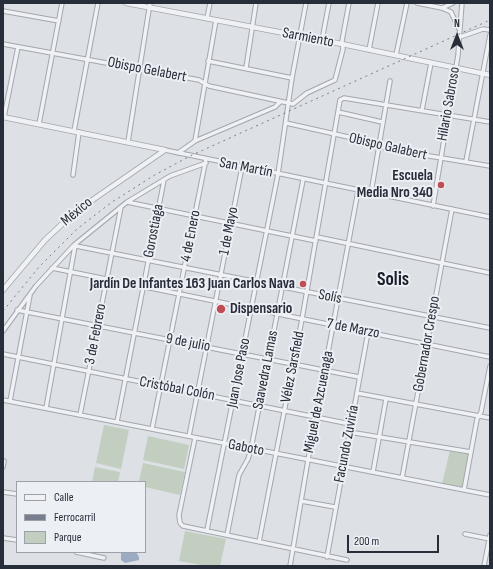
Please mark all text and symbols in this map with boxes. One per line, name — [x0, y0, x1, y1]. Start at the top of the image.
north arrow — [437, 16, 477, 56]
text: N — [454, 17, 460, 30]
street label: Sarmiento — [281, 24, 335, 52]
street label: Obispo Gelabert — [106, 54, 188, 86]
street label: Hilario Sabroso — [434, 66, 464, 142]
street label: Obispo Galabert — [347, 129, 429, 165]
street label: San Martín — [218, 154, 274, 182]
place label: Escuela Media Nro 340 — [357, 167, 433, 202]
marker: Escuela Media Nro 340 — [436, 180, 446, 190]
street label: México — [58, 194, 96, 230]
street label: Gorostiaga — [140, 203, 168, 259]
street label: 1 de Mayo — [216, 205, 242, 257]
street label: 4 de Enero — [177, 209, 205, 263]
district label: Solis — [377, 269, 409, 291]
place label: Jardín De Infantes 163 Juan Carlos Nava — [90, 275, 295, 293]
marker: Jardín De Infantes 163 Juan Carlos Nava — [298, 279, 308, 289]
street label: Solís — [317, 286, 343, 308]
street label: Gobernador Crespo — [410, 295, 444, 393]
place label: Dispensario — [230, 300, 292, 318]
street label: 3 de Febrero — [81, 302, 111, 366]
marker: Dispensario — [215, 303, 227, 315]
street label: 7 de Marzo — [325, 315, 381, 343]
street label: Saavedra Lamas — [250, 329, 282, 411]
street label: 9 de julio — [164, 330, 212, 356]
street label: Vélez Sarsfield — [277, 330, 309, 404]
street label: Juan Jose Paso — [223, 337, 255, 409]
street label: Miguel de Azcuenaga — [300, 349, 338, 455]
street label: Cristóbal Colón — [138, 373, 216, 405]
street label: Facundo Zuviría — [331, 404, 363, 484]
street label: Gaboto — [226, 436, 266, 460]
legend — [16, 481, 146, 553]
text: Calle — [54, 490, 74, 505]
text: Ferrocarril — [54, 510, 96, 525]
scale bar — [349, 527, 441, 553]
text: Parque — [54, 530, 82, 545]
text: 200 m — [354, 534, 379, 549]

